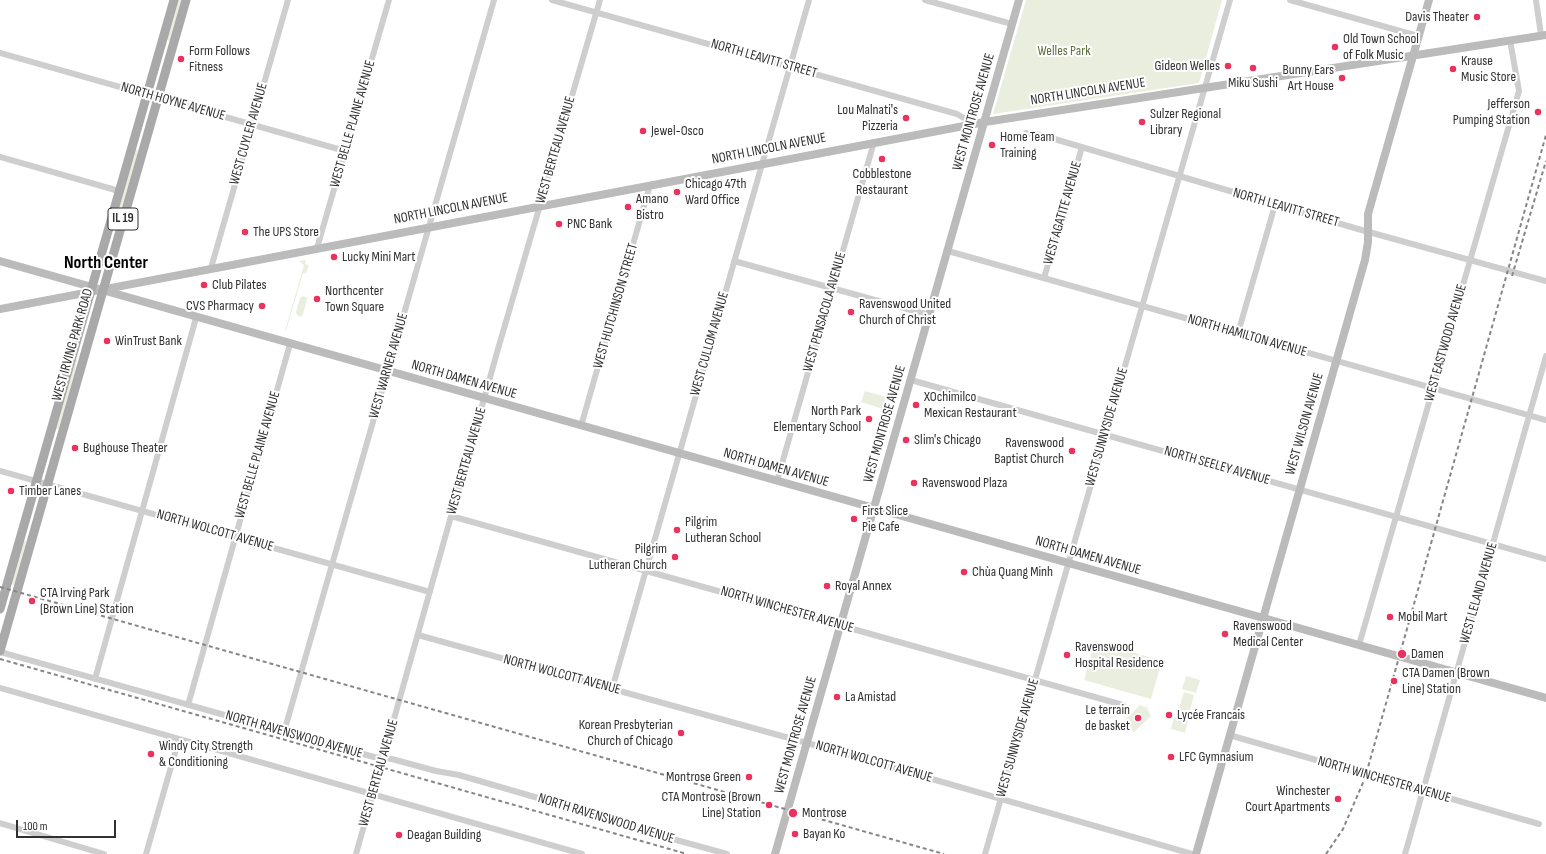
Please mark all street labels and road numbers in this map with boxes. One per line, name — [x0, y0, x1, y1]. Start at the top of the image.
street label: NORTH LEAVITT STREET — [709, 36, 819, 82]
street label: WEST MONTROSE AVENUE — [949, 51, 999, 173]
street label: WEST BELLE PLAINE AVENUE — [327, 58, 379, 190]
street label: NORTH LINCOLN AVENUE — [1029, 75, 1147, 109]
street label: NORTH HOYNE AVENUE — [119, 79, 227, 125]
street label: WEST CUYLER AVENUE — [226, 81, 272, 187]
street label: WEST BERTEAU AVENUE — [533, 94, 579, 206]
street label: NORTH LINCOLN AVENUE — [710, 130, 828, 168]
street label: WEST AGATITE AVENUE — [1040, 159, 1086, 267]
street label: NORTH LEAVITT STREET — [1231, 185, 1341, 231]
street label: NORTH LINCOLN AVENUE — [392, 190, 510, 228]
road number: IL 19 — [108, 208, 138, 230]
street label: WEST HUTCHINSON STREET — [590, 241, 642, 371]
street label: WEST PENSACOLA AVENUE — [800, 250, 850, 374]
street label: WEST EASTWOOD AVENUE — [1421, 282, 1471, 404]
street label: WEST IRVING PARK ROAD — [49, 287, 97, 403]
street label: WEST CULLOM AVENUE — [687, 290, 733, 398]
street label: WEST WARNER AVENUE — [366, 311, 412, 421]
street label: NORTH HAMILTON AVENUE — [1186, 311, 1308, 361]
street label: NORTH DAMEN AVENUE — [409, 357, 519, 403]
street label: WEST MONTROSE AVENUE — [860, 363, 910, 485]
street label: WEST SUNNYSIDE AVENUE — [1082, 366, 1132, 488]
street label: WEST WILSON AVENUE — [1282, 371, 1328, 477]
street label: WEST BELLE PLAINE AVENUE — [232, 389, 284, 521]
street label: WEST BERTEAU AVENUE — [444, 405, 490, 517]
street label: NORTH SEELEY AVENUE — [1162, 443, 1272, 489]
street label: NORTH DAMEN AVENUE — [721, 445, 831, 491]
street label: NORTH WOLCOTT AVENUE — [155, 506, 275, 556]
street label: NORTH DAMEN AVENUE — [1033, 533, 1143, 579]
street label: WEST LELAND AVENUE — [1456, 540, 1502, 646]
street label: NORTH WINCHESTER AVENUE — [719, 583, 855, 637]
street label: NORTH WOLCOTT AVENUE — [502, 651, 622, 699]
street label: WEST MONTROSE AVENUE — [771, 674, 821, 796]
street label: WEST SUNNYSIDE AVENUE — [993, 677, 1043, 799]
street label: NORTH RAVENSWOOD AVENUE — [223, 707, 365, 763]
street label: WEST BERTEAU AVENUE — [356, 717, 402, 829]
street label: NORTH WOLCOTT AVENUE — [814, 737, 934, 787]
street label: NORTH WINCHESTER AVENUE — [1316, 753, 1452, 807]
street label: NORTH RAVENSWOOD AVENUE — [536, 790, 676, 848]

